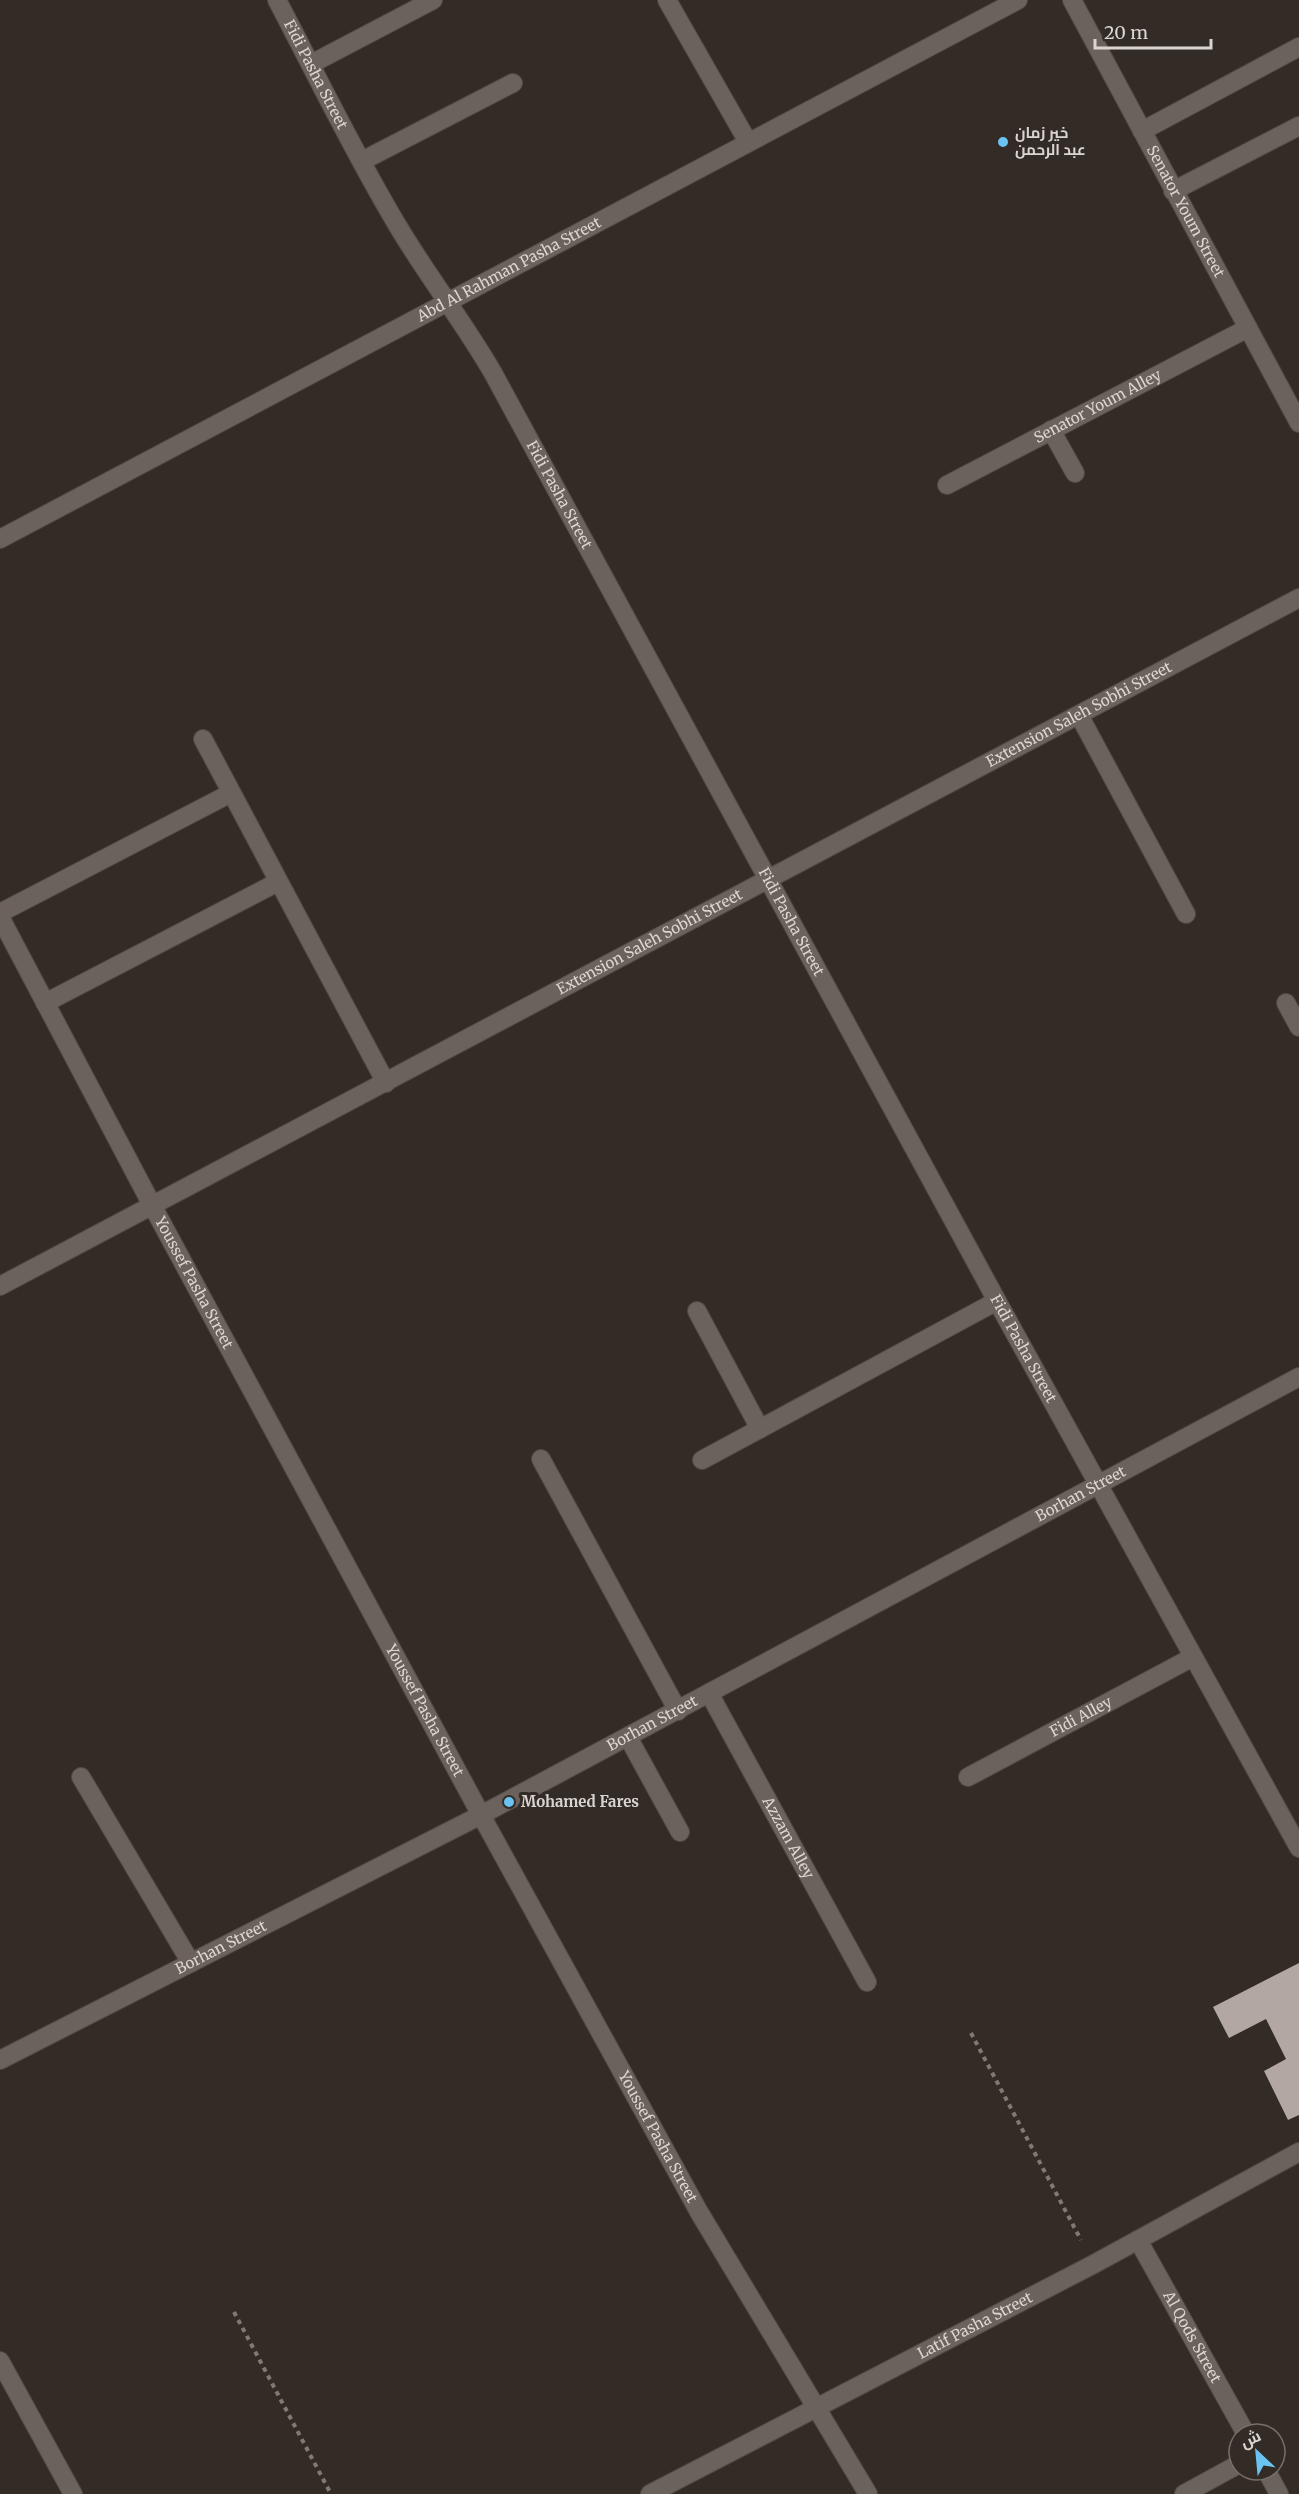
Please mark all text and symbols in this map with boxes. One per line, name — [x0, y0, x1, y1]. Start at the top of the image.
scale bar — [1095, 12, 1210, 50]
street label: Fidi Pasha Street — [280, 16, 352, 132]
text: 20 m — [1104, 21, 1148, 44]
place label: خير زمان عبد الرحمن — [1015, 123, 1086, 159]
marker: خير زمان عبد الرحمن — [996, 135, 1010, 149]
street label: Senator Youm Street — [1143, 142, 1229, 281]
street label: Abd Al Rahman Pasha Street — [413, 212, 604, 326]
street label: Senator Youm Alley — [1031, 365, 1165, 447]
street label: Fidi Pasha Street — [522, 437, 597, 552]
street label: Extension Saleh Sobhi Street — [983, 657, 1175, 771]
street label: Fidi Pasha Street — [754, 864, 829, 979]
street label: Extension Saleh Sobhi Street — [553, 885, 745, 998]
street label: Youssef Pasha Street — [151, 1212, 238, 1352]
street label: Fidi Pasha Street — [986, 1291, 1061, 1406]
street label: Borhan Street — [1032, 1461, 1129, 1525]
street label: Youssef Pasha Street — [381, 1640, 469, 1780]
street label: Borhan Street — [603, 1691, 701, 1755]
street label: Fidi Alley — [1046, 1692, 1115, 1741]
place label: Mohamed Fares — [521, 1792, 639, 1811]
street label: Azzam Alley — [758, 1792, 819, 1882]
marker: Mohamed Fares — [502, 1795, 516, 1809]
street label: Borhan Street — [172, 1916, 270, 1978]
street label: Youssef Pasha Street — [614, 2067, 702, 2206]
street label: Al Qods Street — [1159, 2287, 1226, 2386]
street label: Latif Pasha Street — [914, 2288, 1036, 2363]
north arrow — [1227, 2422, 1287, 2482]
text: ش — [1237, 2425, 1264, 2452]

